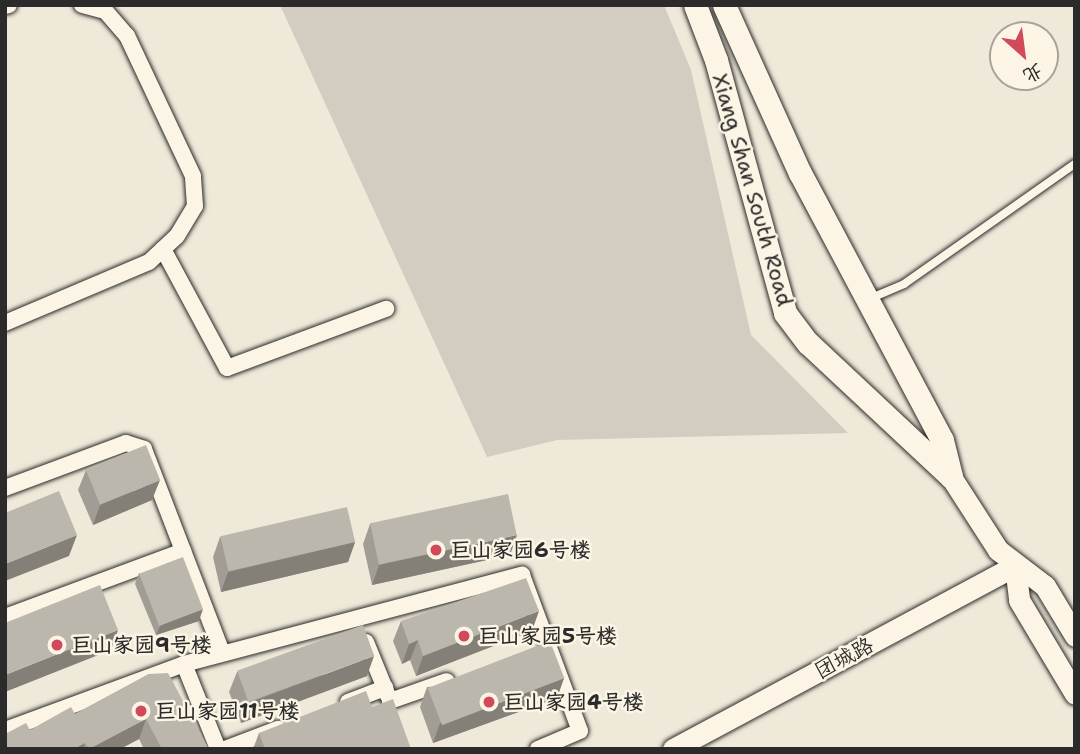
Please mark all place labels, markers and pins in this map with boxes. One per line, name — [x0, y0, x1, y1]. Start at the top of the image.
place label: 巨山家园6号楼 — [450, 537, 591, 563]
marker: 巨山家园6号楼 — [428, 542, 444, 558]
place label: 巨山家园5号楼 — [478, 623, 617, 649]
marker: 巨山家园5号楼 — [456, 628, 472, 644]
place label: 巨山家园9号楼 — [71, 632, 212, 658]
marker: 巨山家园9号楼 — [49, 637, 65, 653]
place label: 巨山家园4号楼 — [503, 689, 644, 715]
marker: 巨山家园4号楼 — [481, 694, 497, 710]
place label: 巨山家园11号楼 — [155, 698, 300, 724]
marker: 巨山家园11号楼 — [133, 703, 149, 719]

